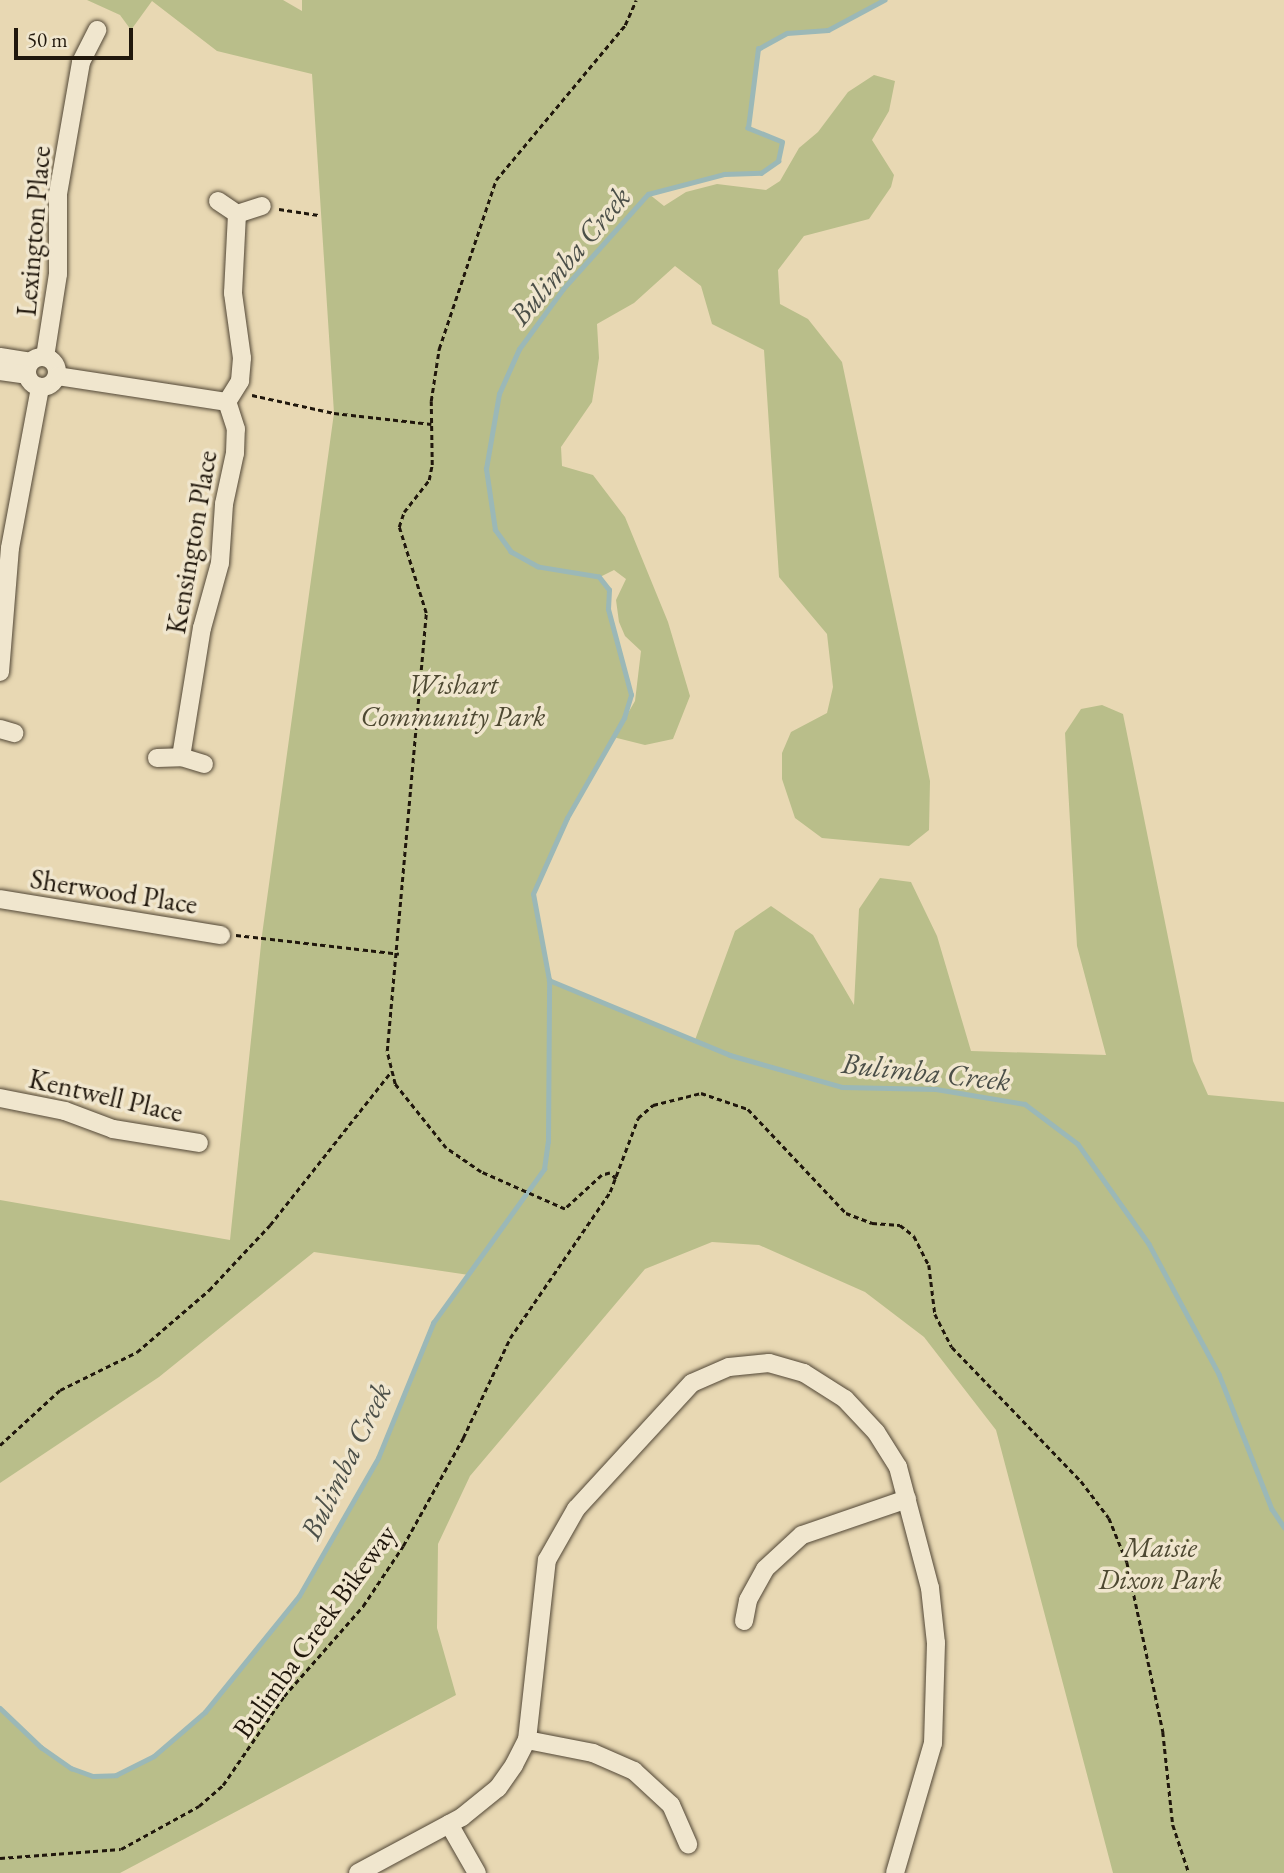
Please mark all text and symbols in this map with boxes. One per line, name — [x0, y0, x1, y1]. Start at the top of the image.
scale bar — [18, 14, 136, 58]
text: 50 m — [27, 26, 68, 53]
street label: Lexington Place — [9, 144, 57, 318]
water label: Bulimba Creek — [502, 179, 638, 333]
street label: Kensington Place — [158, 448, 224, 636]
park label: Wishart Community Park — [361, 667, 545, 733]
street label: Sherwood Place — [28, 861, 200, 921]
water label: Bulimba Creek — [840, 1045, 1012, 1099]
street label: Kentwell Place — [26, 1061, 186, 1129]
water label: Bulimba Creek — [293, 1377, 399, 1545]
street label: Bulimba Creek Bikeway — [225, 1518, 403, 1744]
park label: Maisie Dixon Park — [1098, 1530, 1222, 1596]

